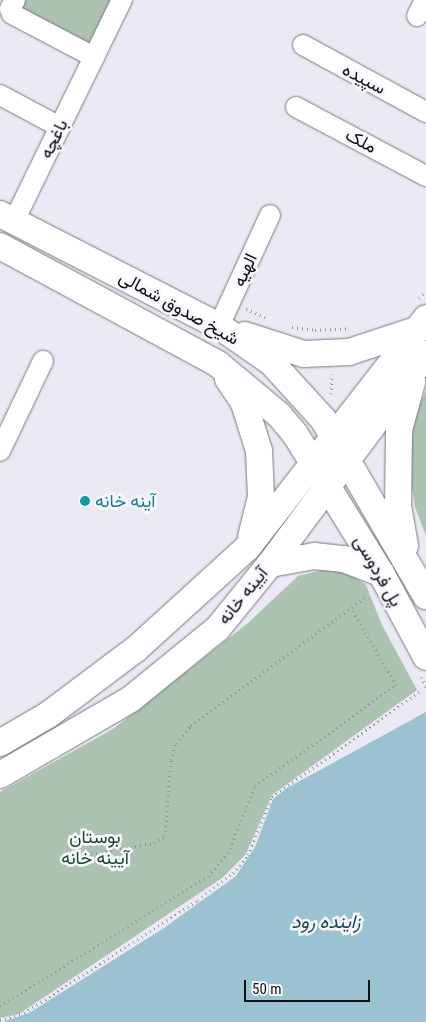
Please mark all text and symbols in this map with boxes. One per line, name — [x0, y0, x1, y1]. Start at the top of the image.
street label: سپیده — [339, 59, 389, 99]
street label: باغچه — [35, 116, 73, 162]
street label: ملک — [342, 124, 380, 158]
street label: الهیه — [228, 250, 262, 290]
street label: شیخ صدوق شمالی — [115, 266, 243, 350]
place label: آینه خانه — [95, 490, 156, 512]
marker: آینه خانه — [79, 495, 91, 507]
street label: پل فردوسی — [349, 532, 407, 610]
street label: آیینه خانه — [213, 563, 273, 629]
park label: بوستان آیینه خانه — [61, 827, 129, 870]
water label: زاینده رود — [292, 911, 360, 933]
scale bar — [246, 970, 372, 1002]
text: 50 m — [252, 980, 282, 998]

